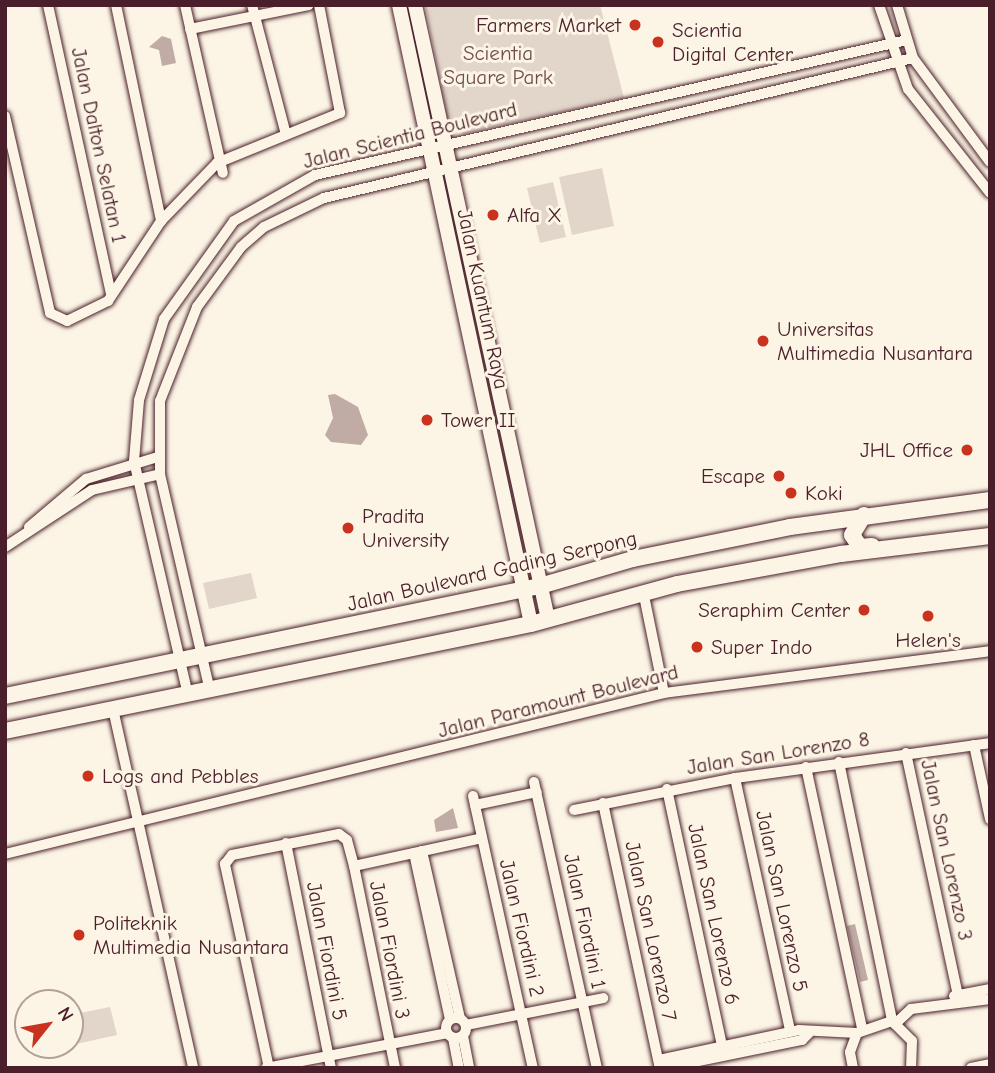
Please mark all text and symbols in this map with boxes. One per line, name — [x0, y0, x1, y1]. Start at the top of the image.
place label: Farmers Market — [476, 12, 621, 38]
marker: Farmers Market — [627, 17, 643, 33]
place label: Scientia Digital Center — [672, 17, 793, 67]
marker: Scientia Digital Center — [650, 34, 666, 50]
park label: Scientia Square Park — [443, 40, 553, 90]
street label: Jalan Dalton Selatan 1 — [66, 45, 132, 245]
street label: Jalan Scientia Boulevard — [300, 96, 520, 174]
place label: Alfa X — [507, 202, 562, 228]
street label: Jalan Kuantum Raya — [452, 207, 514, 391]
marker: Alfa X — [485, 207, 501, 223]
place label: Universitas Multimedia Nusantara — [777, 316, 973, 366]
marker: Universitas Multimedia Nusantara — [755, 333, 771, 349]
place label: Tower II — [441, 407, 515, 433]
marker: Tower II — [419, 412, 435, 428]
place label: JHL Office — [860, 437, 953, 463]
marker: JHL Office — [959, 442, 975, 458]
place label: Escape — [701, 463, 765, 489]
marker: Escape — [771, 468, 787, 484]
place label: Koki — [805, 480, 843, 506]
marker: Koki — [783, 485, 799, 501]
place label: Pradita University — [362, 503, 449, 553]
marker: Pradita University — [340, 520, 356, 536]
street label: Jalan Boulevard Gading Serpong — [345, 525, 639, 617]
place label: Seraphim Center — [698, 597, 850, 623]
marker: Seraphim Center — [856, 602, 872, 618]
marker: Helen's — [920, 608, 936, 624]
place label: Helen's — [895, 627, 961, 653]
place label: Super Indo — [711, 634, 812, 660]
marker: Super Indo — [689, 639, 705, 655]
street label: Jalan Paramount Boulevard — [435, 659, 681, 743]
street label: Jalan San Lorenzo 8 — [685, 726, 871, 780]
street label: Jalan San Lorenzo 3 — [916, 757, 978, 943]
place label: Logs and Pebbles — [102, 763, 258, 789]
marker: Logs and Pebbles — [80, 768, 96, 784]
street label: Jalan San Lorenzo 5 — [750, 808, 814, 994]
street label: Jalan San Lorenzo 6 — [682, 821, 746, 1007]
street label: Jalan San Lorenzo 7 — [620, 839, 682, 1023]
street label: Jalan Fiordini 1 — [558, 851, 612, 991]
street label: Jalan Fiordini 2 — [494, 857, 550, 999]
street label: Jalan Fiordini 5 — [301, 879, 353, 1023]
street label: Jalan Fiordini 3 — [364, 879, 416, 1021]
place label: Politeknik Multimedia Nusantara — [93, 910, 289, 960]
marker: Politeknik Multimedia Nusantara — [71, 927, 87, 943]
north arrow — [14, 989, 84, 1059]
text: N — [53, 1003, 78, 1025]

